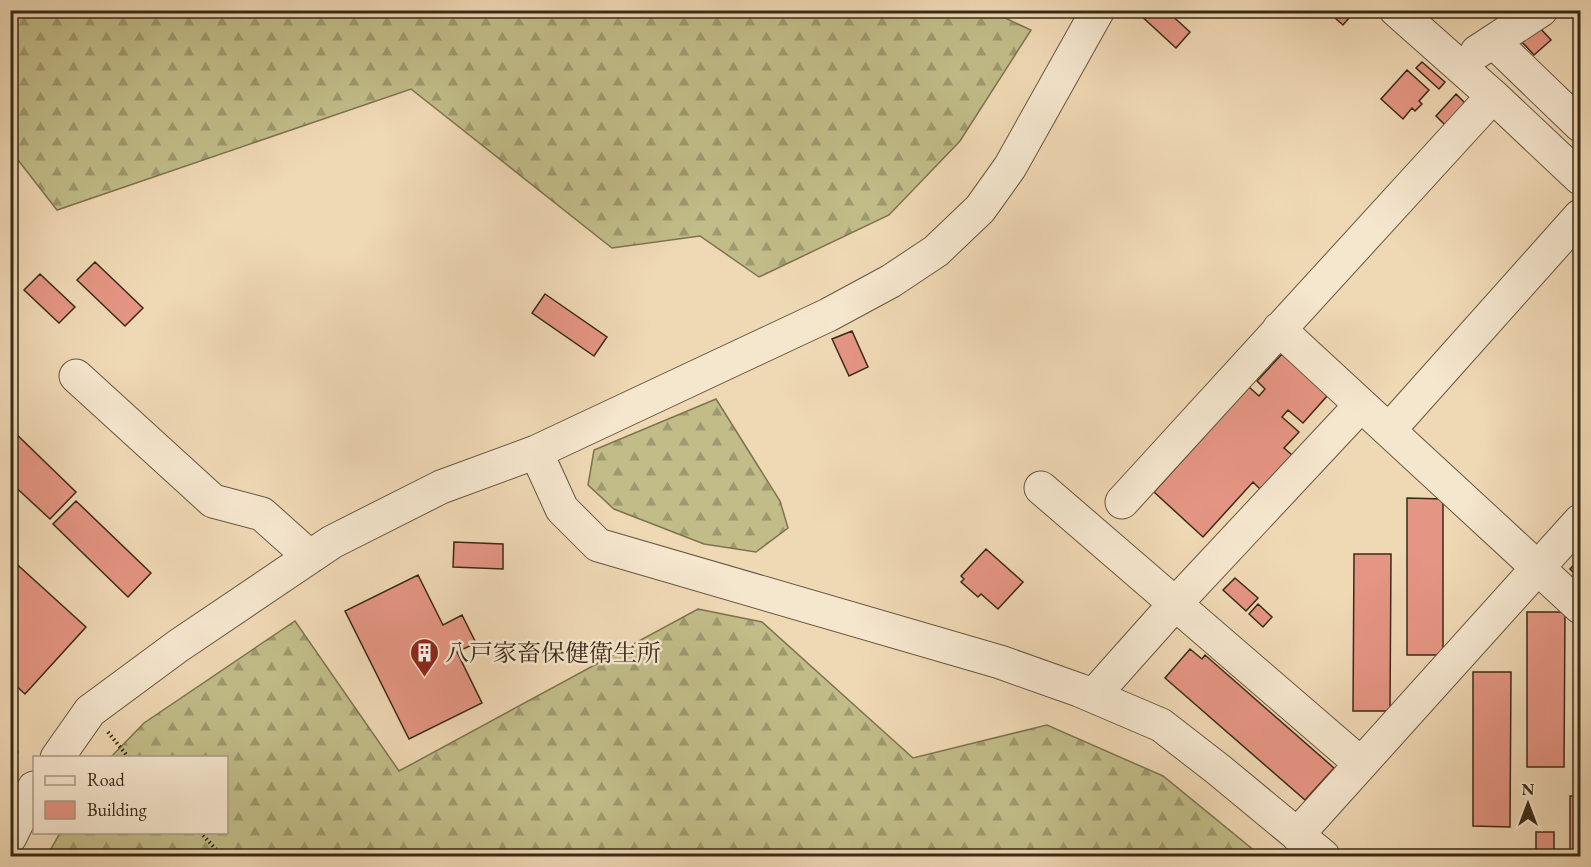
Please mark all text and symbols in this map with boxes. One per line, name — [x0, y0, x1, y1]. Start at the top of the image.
building icon: 八戸家畜保健衛生所 — [408, 636, 440, 678]
place label: 八戸家畜保健衛生所 — [445, 637, 661, 668]
legend — [33, 756, 228, 834]
text: Road — [87, 768, 126, 791]
north arrow — [1498, 774, 1558, 834]
text: N — [1522, 779, 1535, 800]
text: Building — [87, 798, 147, 821]

